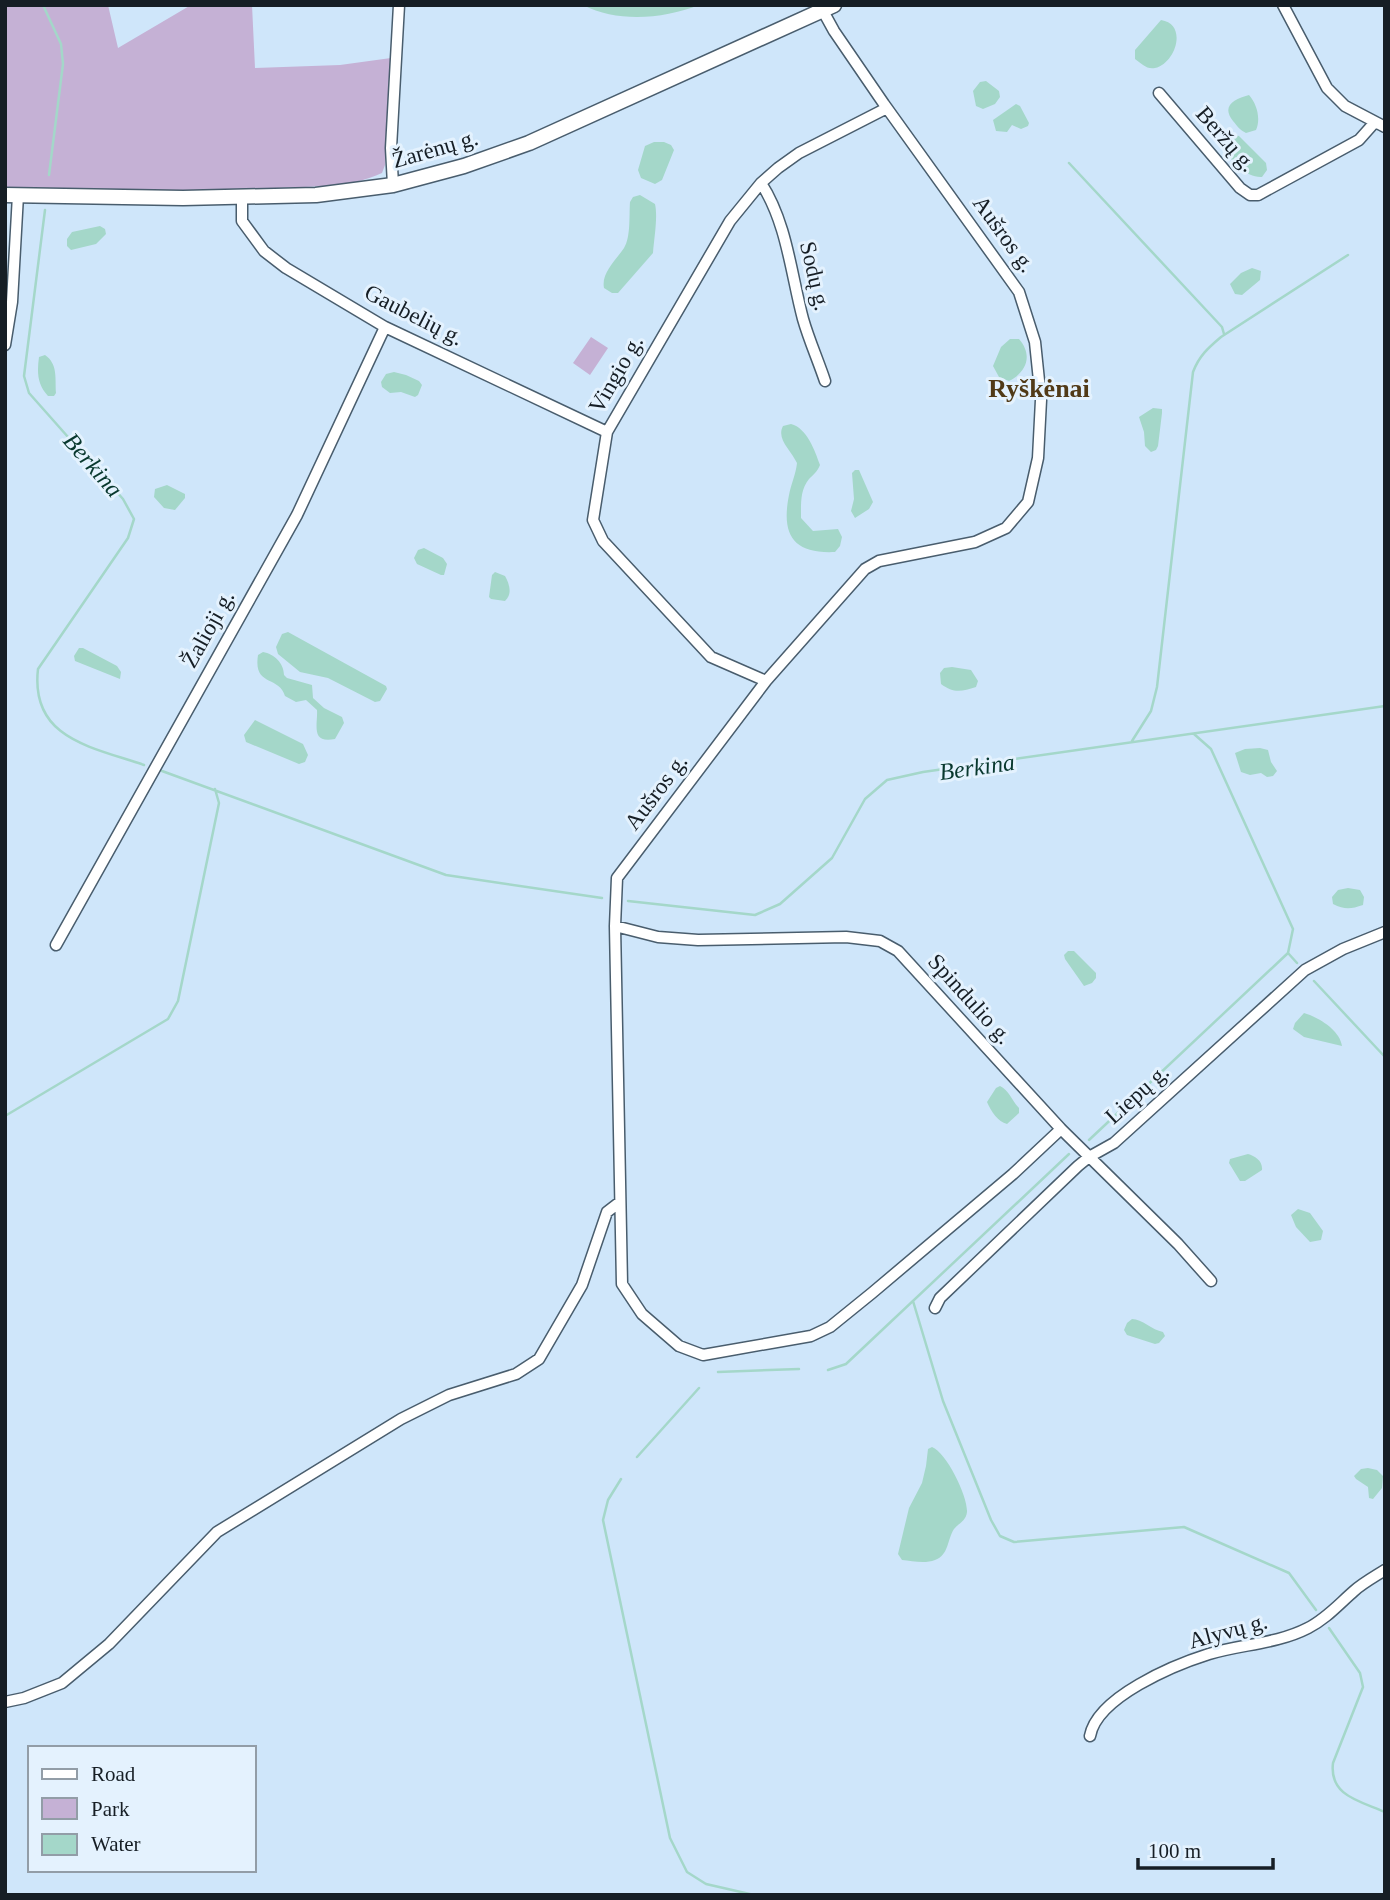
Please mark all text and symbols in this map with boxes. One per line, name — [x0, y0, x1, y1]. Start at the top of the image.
street label: Beržų g. — [1191, 101, 1261, 177]
street label: Žarėnų g. — [389, 125, 481, 173]
street label: Aušros g. — [968, 191, 1040, 277]
street label: Sodų g. — [795, 239, 835, 313]
street label: Gaubelių g. — [361, 280, 467, 350]
street label: Vingio g. — [584, 331, 648, 417]
district label: Ryškėnai — [988, 374, 1090, 403]
water label: Berkina — [58, 428, 128, 502]
street label: Žalioji g. — [177, 586, 239, 672]
street label: Aušros g. — [619, 749, 693, 835]
water label: Berkina — [938, 749, 1016, 785]
street label: Spindulio g. — [923, 949, 1017, 1049]
street label: Liepų g. — [1100, 1059, 1174, 1129]
street label: Alyvų g. — [1186, 1609, 1270, 1653]
legend — [28, 1746, 256, 1872]
text: Road — [91, 1762, 136, 1786]
text: Park — [91, 1797, 130, 1821]
scale bar — [1138, 1826, 1273, 1870]
text: Water — [91, 1832, 141, 1856]
text: 100 m — [1148, 1839, 1201, 1863]

